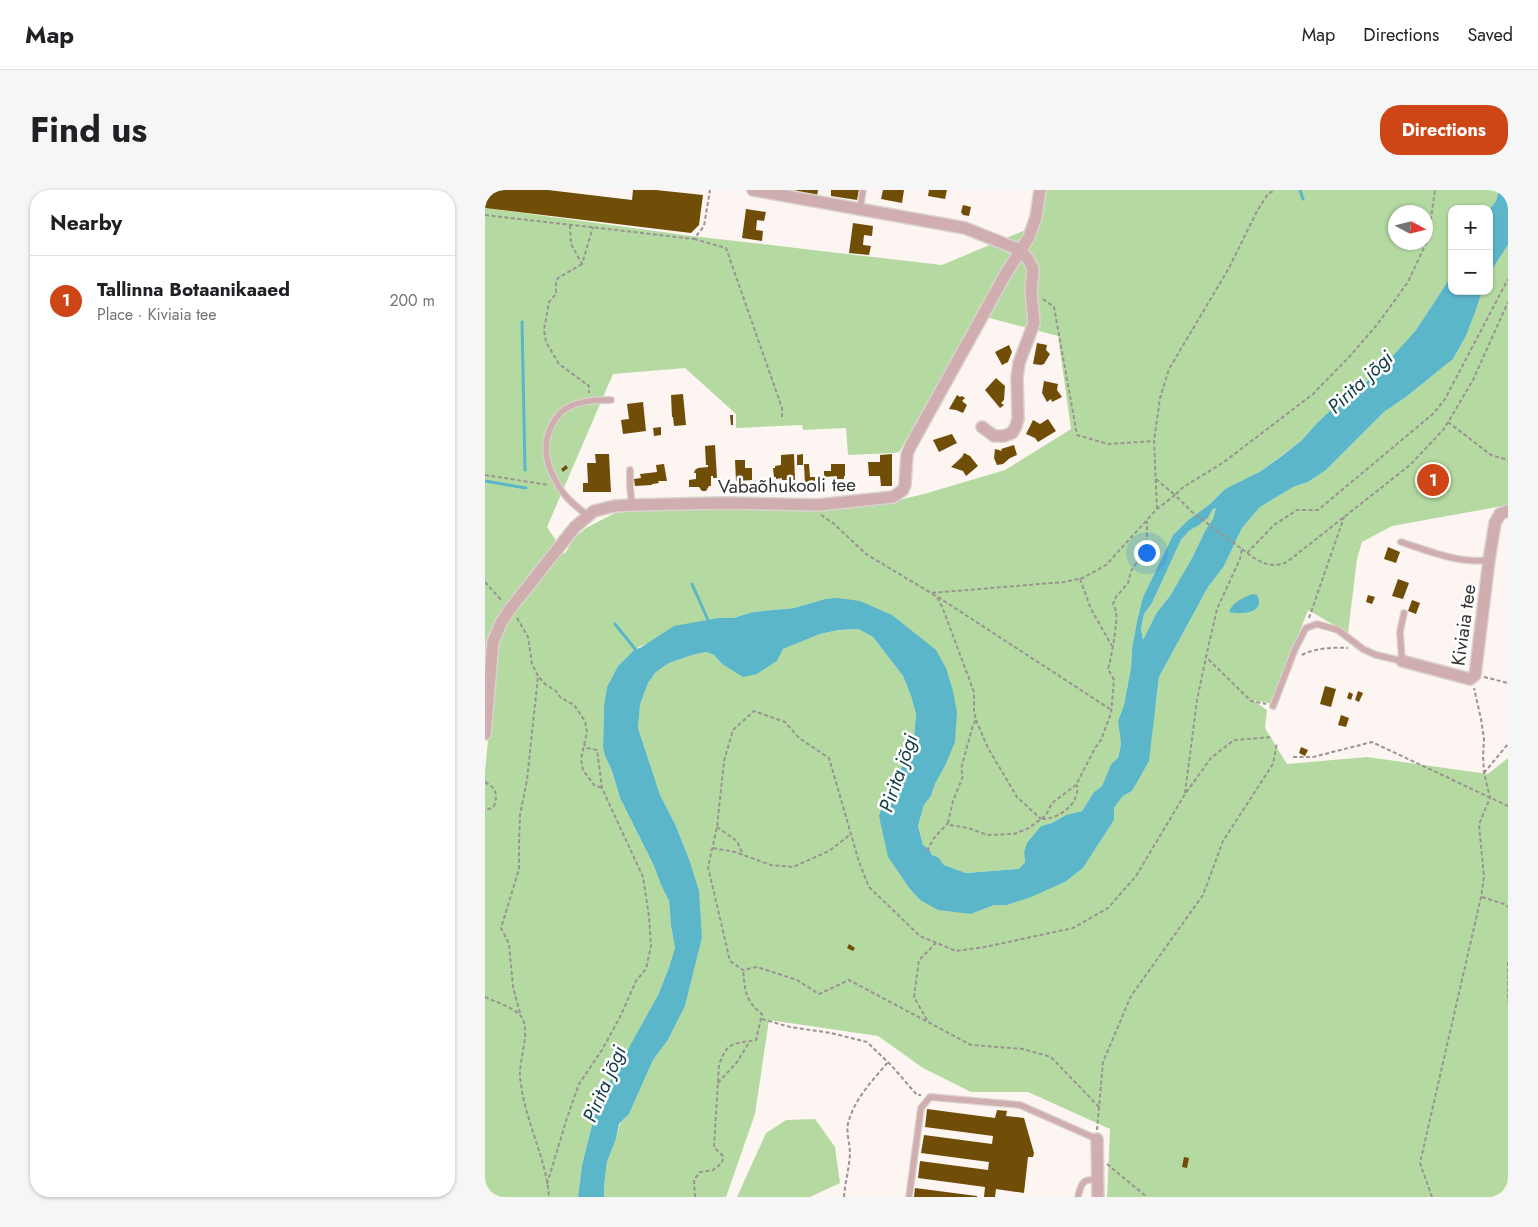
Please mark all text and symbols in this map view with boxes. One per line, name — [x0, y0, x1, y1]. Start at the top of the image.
text: Map — [25, 17, 74, 52]
text: Map — [1302, 22, 1335, 48]
text: Directions — [1363, 22, 1439, 48]
text: Saved — [1467, 22, 1513, 48]
text: Find us — [30, 105, 147, 155]
button: Directions — [1380, 105, 1508, 155]
north arrow — [1388, 205, 1433, 250]
map controls — [1448, 205, 1493, 295]
button: + — [1448, 205, 1493, 250]
text: Nearby — [50, 208, 122, 238]
button: − — [1448, 250, 1493, 295]
text: Tallinna Botaanikaaed — [97, 276, 290, 303]
text: 1 — [62, 289, 70, 312]
text: 200 m — [389, 289, 435, 312]
text: Place · Kiviaia tee — [97, 303, 217, 326]
water label: Pirita jõgi — [1321, 344, 1400, 420]
pin: 1 — [1417, 461, 1449, 499]
street label: Vabaõhukooli tee — [718, 471, 856, 500]
your location — [1134, 540, 1160, 566]
street label: Kiviaia tee — [1444, 582, 1483, 668]
water label: Pirita jõgi — [872, 729, 926, 816]
water label: Pirita jõgi — [575, 1041, 634, 1127]

